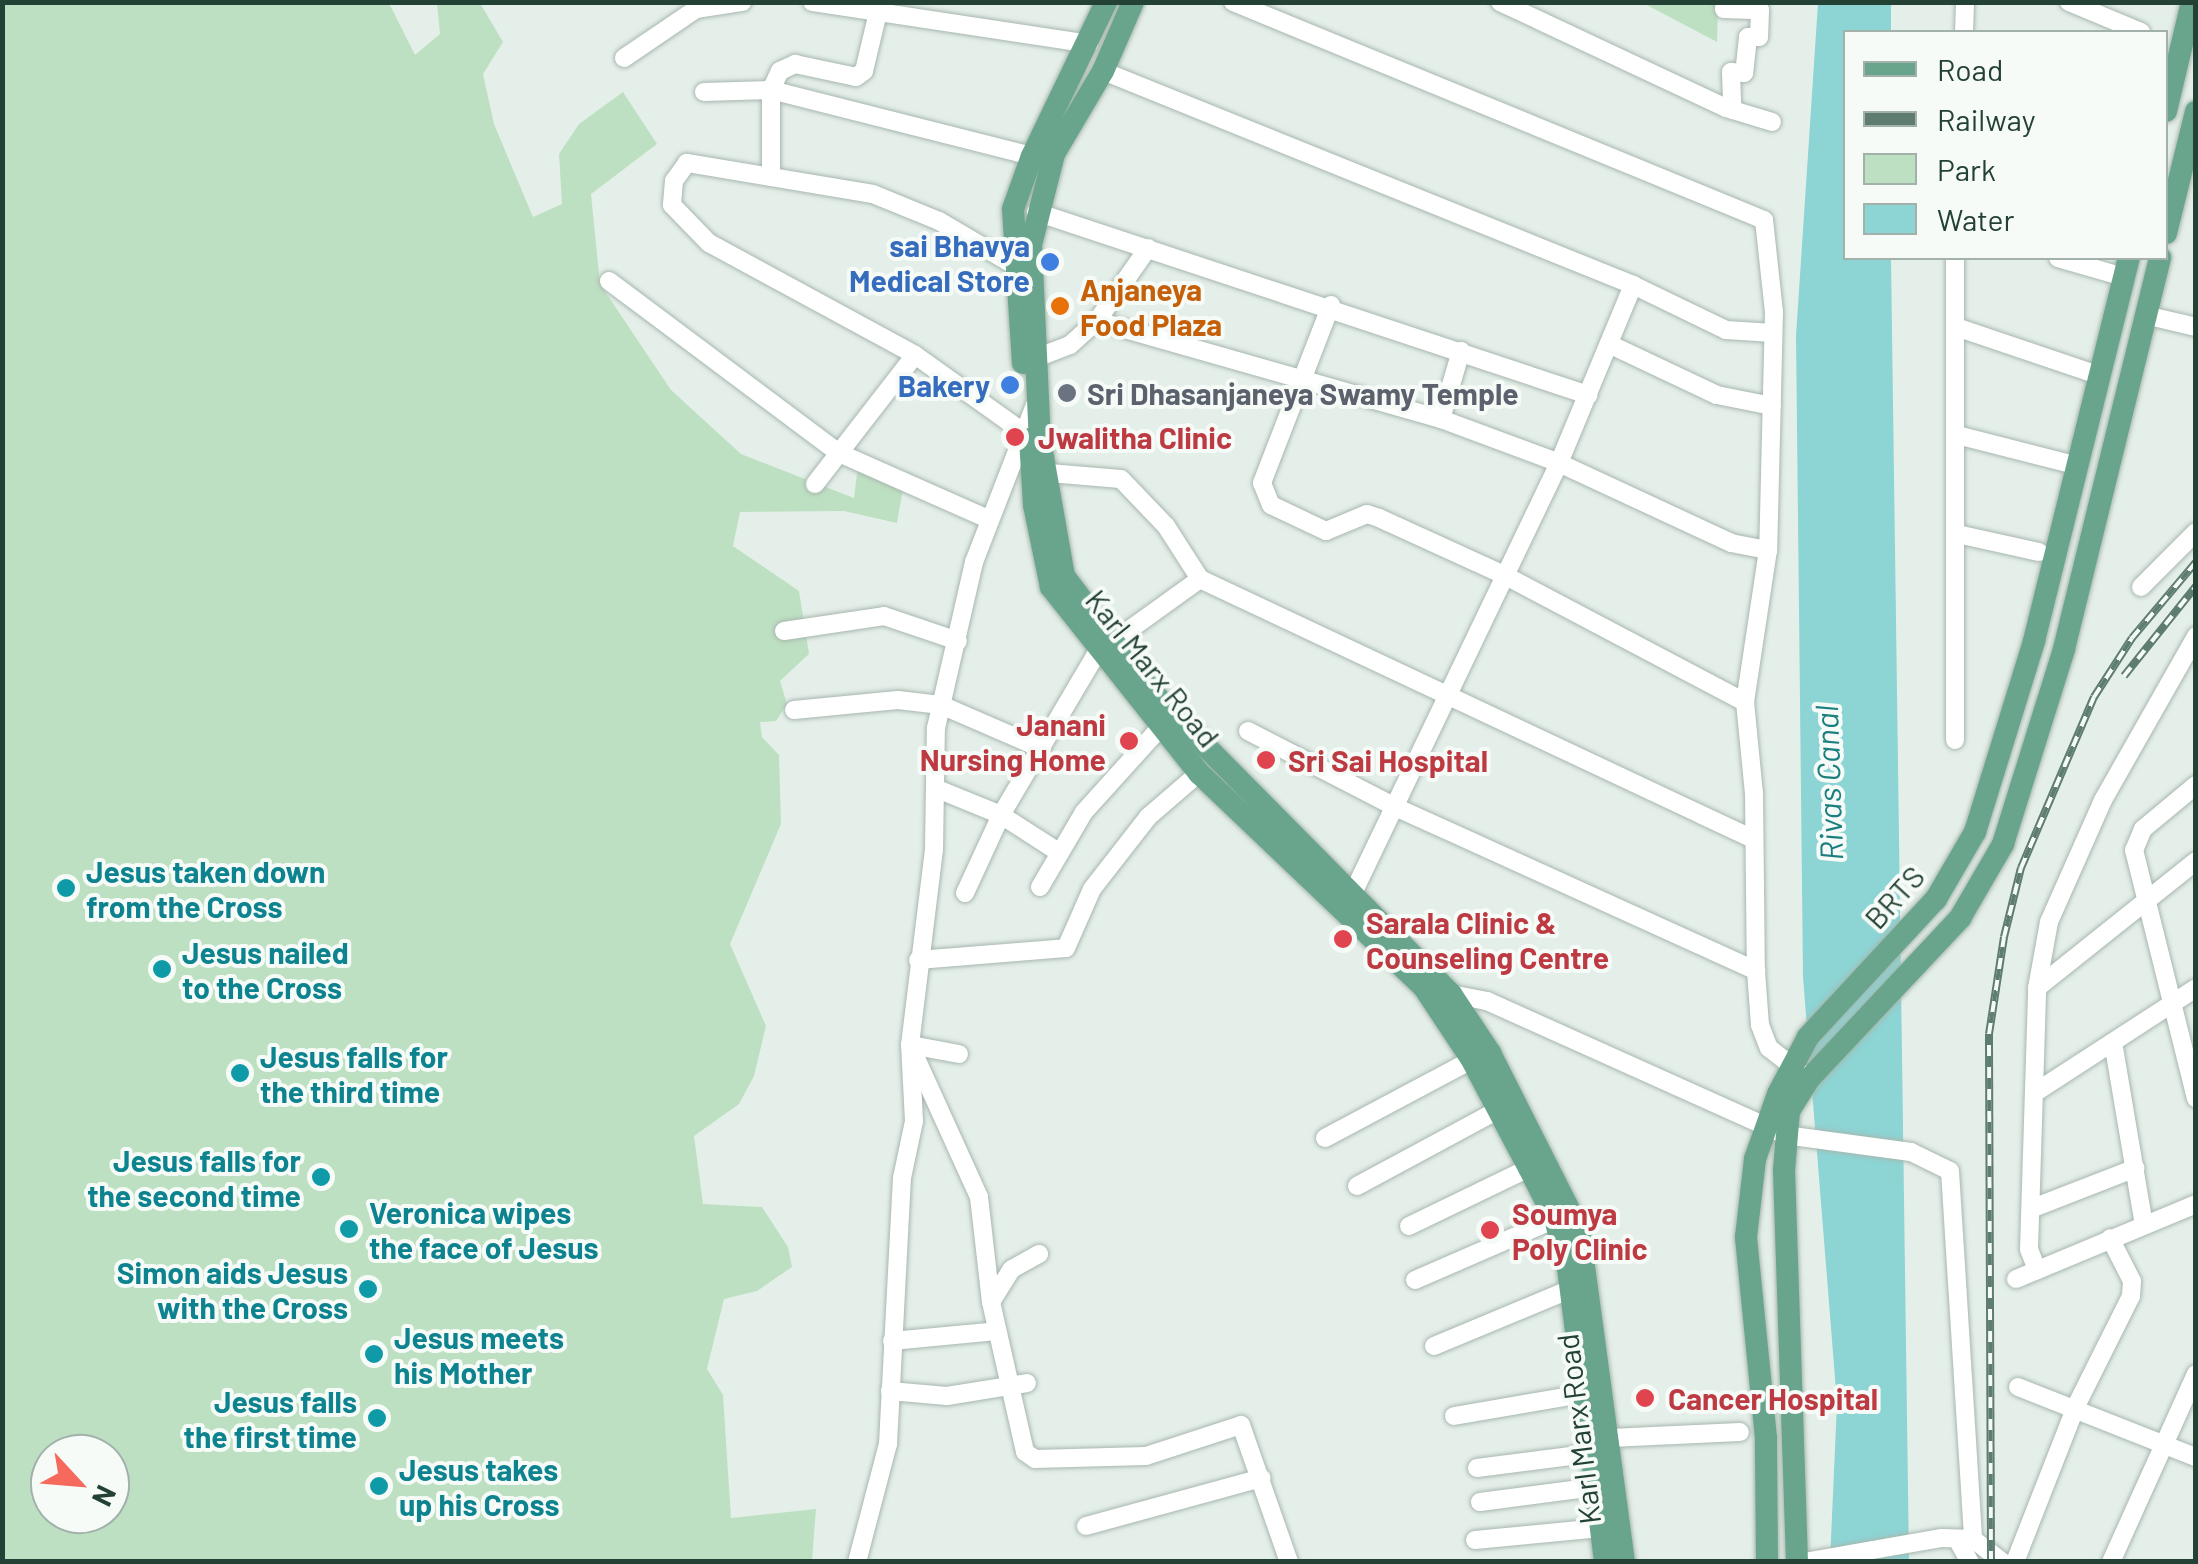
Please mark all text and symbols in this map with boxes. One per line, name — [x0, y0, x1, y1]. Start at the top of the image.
legend — [1843, 30, 2168, 260]
text: Road — [1937, 51, 2003, 87]
text: Railway — [1937, 101, 2036, 137]
text: Park — [1937, 151, 1996, 187]
text: Water — [1937, 201, 2015, 237]
place label: sai Bhavya Medical Store — [849, 227, 1030, 298]
marker: sai Bhavya Medical Store — [1039, 251, 1061, 273]
place label: Anjaneya Food Plaza — [1080, 271, 1222, 342]
marker: Anjaneya Food Plaza — [1049, 295, 1071, 317]
place label: Bakery — [898, 367, 990, 403]
marker: Bakery — [999, 374, 1021, 396]
place label: Sri Dhasanjaneya Swamy Temple — [1087, 375, 1519, 411]
marker: Sri Dhasanjaneya Swamy Temple — [1056, 382, 1078, 404]
place label: Jwalitha Clinic — [1038, 419, 1232, 455]
marker: Jwalitha Clinic — [1002, 424, 1028, 450]
street label: Karl Marx Road — [1079, 582, 1227, 754]
water label: Rivas Canal — [1806, 705, 1850, 861]
place label: Janani Nursing Home — [920, 706, 1106, 776]
marker: Janani Nursing Home — [1116, 728, 1142, 754]
place label: Sri Sai Hospital — [1288, 742, 1488, 778]
marker: Sri Sai Hospital — [1253, 747, 1279, 773]
place label: Jesus taken down from the Cross — [86, 853, 326, 924]
street label: BRTS — [1857, 858, 1931, 936]
marker: Jesus taken down from the Cross — [55, 877, 77, 899]
place label: Sarala Clinic & Counseling Centre — [1366, 904, 1609, 974]
marker: Sarala Clinic & Counseling Centre — [1330, 926, 1356, 952]
place label: Jesus nailed to the Cross — [182, 934, 349, 1004]
marker: Jesus nailed to the Cross — [151, 958, 173, 980]
place label: Jesus falls for the third time — [260, 1038, 448, 1108]
marker: Jesus falls for the third time — [229, 1062, 251, 1084]
place label: Jesus falls for the second time — [87, 1142, 301, 1212]
marker: Jesus falls for the second time — [310, 1166, 332, 1188]
place label: Veronica wipes the face of Jesus — [369, 1194, 599, 1264]
place label: Soumya Poly Clinic — [1512, 1195, 1648, 1266]
marker: Soumya Poly Clinic — [1477, 1217, 1503, 1243]
marker: Veronica wipes the face of Jesus — [338, 1218, 360, 1240]
place label: Simon aids Jesus with the Cross — [117, 1254, 348, 1324]
marker: Simon aids Jesus with the Cross — [357, 1278, 379, 1300]
place label: Jesus meets his Mother — [394, 1319, 564, 1390]
street label: Karl Marx Road — [1548, 1332, 1608, 1526]
marker: Jesus meets his Mother — [363, 1343, 385, 1365]
place label: Cancer Hospital — [1668, 1380, 1878, 1416]
place label: Jesus falls the first time — [184, 1383, 357, 1454]
marker: Cancer Hospital — [1632, 1385, 1658, 1411]
marker: Jesus falls the first time — [366, 1407, 388, 1429]
north arrow — [30, 1434, 130, 1534]
place label: Jesus takes up his Cross — [399, 1451, 559, 1522]
marker: Jesus takes up his Cross — [368, 1475, 390, 1497]
text: N — [86, 1480, 125, 1512]

